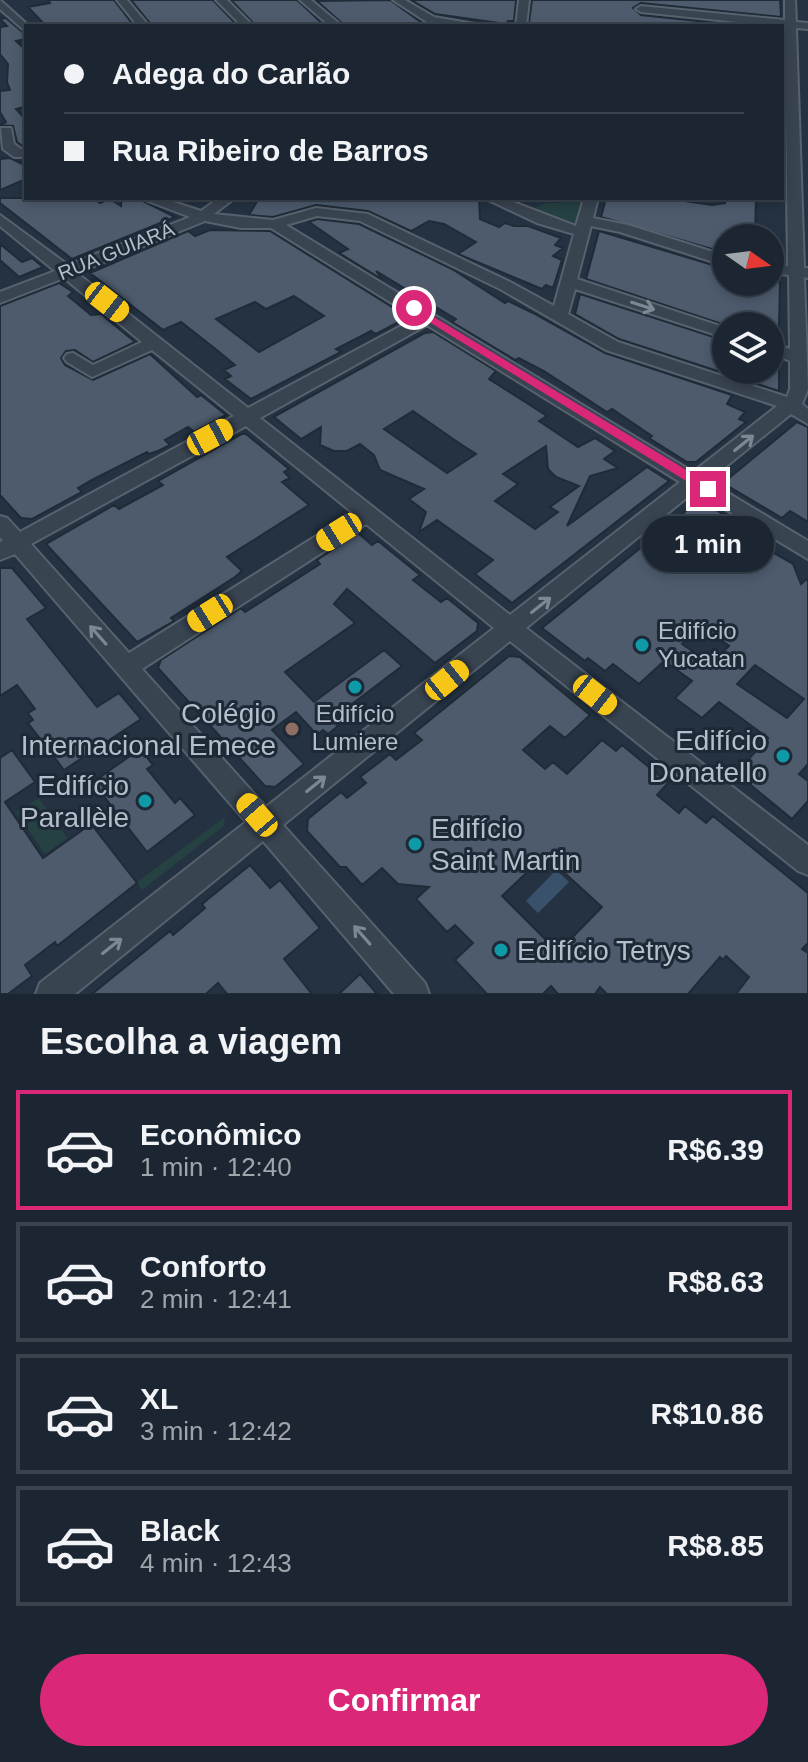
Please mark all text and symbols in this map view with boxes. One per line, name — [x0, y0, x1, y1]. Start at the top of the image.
text: Adega do Carlão — [112, 57, 350, 90]
text: Rua Ribeiro de Barros — [112, 134, 429, 167]
street label: RUA GUIARÁ — [55, 217, 178, 284]
north arrow — [712, 224, 784, 296]
map controls — [712, 224, 784, 384]
car — [81, 278, 133, 326]
route start — [396, 290, 432, 326]
one-way arrow — [630, 300, 655, 314]
button: layers — [712, 312, 784, 384]
car — [183, 415, 237, 459]
one-way arrow — [734, 434, 754, 452]
route end — [690, 471, 726, 507]
car — [312, 509, 366, 555]
callout: 1 min — [642, 517, 774, 573]
text: 1 min — [674, 529, 742, 559]
car — [183, 590, 237, 636]
one-way arrow — [530, 596, 551, 614]
place label: Edifício Yucatan — [658, 617, 745, 672]
one-way arrow — [90, 625, 108, 645]
marker: Edifício Yucatan — [633, 636, 651, 654]
car — [421, 656, 473, 704]
car — [569, 671, 621, 719]
marker: Edifício Lumiere — [346, 678, 364, 696]
place label: Colégio Internacional Emece — [21, 698, 276, 761]
place label: Edifício Lumiere — [312, 700, 398, 755]
marker: Colégio Internacional Emece — [283, 720, 301, 738]
place label: Edifício Donatello — [649, 725, 767, 788]
marker: Edifício Donatello — [774, 747, 792, 765]
place label: Edifício Parallèle — [20, 770, 129, 833]
one-way arrow — [305, 775, 326, 793]
car — [232, 789, 282, 841]
marker: Edifício Parallèle — [136, 792, 154, 810]
place label: Edifício Saint Martin — [431, 813, 580, 876]
marker: Edifício Saint Martin — [406, 835, 424, 853]
one-way arrow — [354, 926, 372, 946]
place label: Edifício Tetrys — [517, 935, 691, 966]
one-way arrow — [101, 937, 122, 954]
marker: Edifício Tetrys — [492, 941, 510, 959]
text: Escolha a viagem — [40, 1021, 342, 1062]
icon: car — [44, 1114, 116, 1186]
text: Econômico — [140, 1118, 302, 1151]
text: R$6.39 — [667, 1133, 764, 1166]
text: 1 min · 12:40 — [140, 1152, 292, 1182]
icon: car — [44, 1246, 116, 1318]
text: Conforto — [140, 1250, 267, 1283]
text: R$8.63 — [667, 1265, 764, 1298]
text: 2 min · 12:41 — [140, 1284, 292, 1314]
icon: car — [44, 1378, 116, 1450]
text: XL — [140, 1382, 178, 1415]
text: R$10.86 — [651, 1397, 764, 1430]
text: 3 min · 12:42 — [140, 1416, 292, 1446]
icon: car — [44, 1510, 116, 1582]
text: Black — [140, 1514, 220, 1547]
text: R$8.85 — [667, 1529, 764, 1562]
text: 4 min · 12:43 — [140, 1548, 292, 1578]
button: Confirmar — [40, 1654, 768, 1746]

